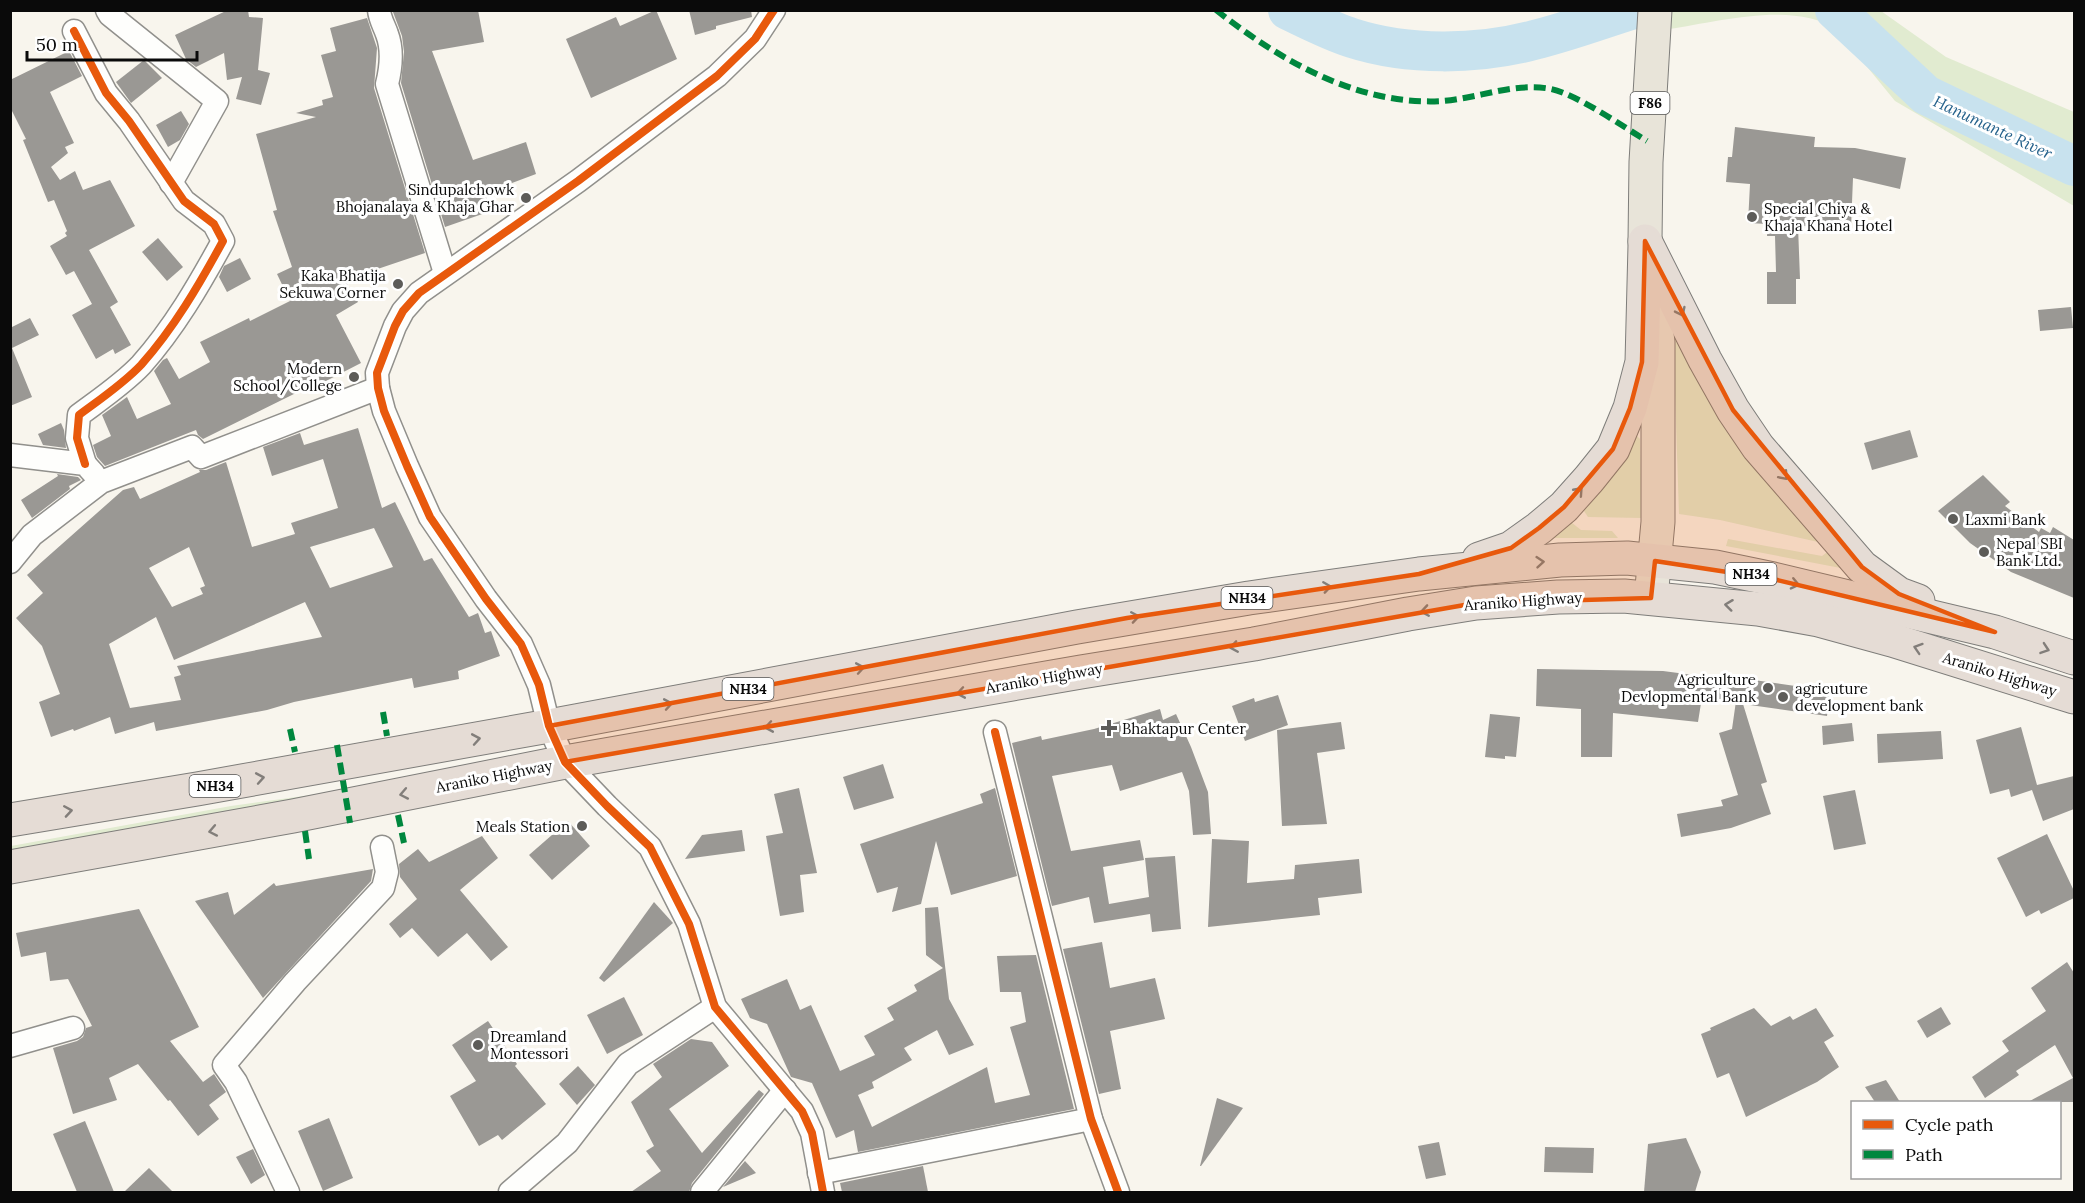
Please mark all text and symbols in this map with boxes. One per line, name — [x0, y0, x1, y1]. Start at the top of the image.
scale bar — [27, 24, 196, 62]
text: 50 m — [36, 33, 78, 56]
water label: Hanumante River — [1930, 91, 2056, 164]
road number: F86 — [1630, 92, 1670, 114]
place label: Sindupalchowk Bhojanalaya & Khaja Ghar — [336, 180, 514, 216]
marker: Sindupalchowk Bhojanalaya & Khaja Ghar — [519, 191, 533, 205]
place label: Special Chiya & Khaja Khana Hotel — [1764, 199, 1893, 235]
marker: Special Chiya & Khaja Khana Hotel — [1745, 210, 1759, 224]
place label: Kaka Bhatija Sekuwa Corner — [279, 266, 387, 302]
marker: Kaka Bhatija Sekuwa Corner — [391, 277, 405, 291]
one-way arrow — [1674, 305, 1685, 316]
place label: Modern School/College — [233, 359, 342, 396]
marker: Modern School/College — [347, 370, 361, 384]
one-way arrow — [1777, 469, 1788, 480]
one-way arrow — [1571, 487, 1582, 498]
place label: Laxmi Bank — [1965, 510, 2046, 529]
marker: Laxmi Bank — [1946, 512, 1960, 526]
place label: Nepal SBI Bank Ltd. — [1996, 534, 2063, 570]
marker: Nepal SBI Bank Ltd. — [1977, 545, 1991, 559]
one-way arrow — [1535, 556, 1544, 569]
road number: NH34 — [1726, 563, 1776, 585]
one-way arrow — [1790, 576, 1800, 589]
one-way arrow — [1323, 581, 1332, 593]
road number: NH34 — [1222, 587, 1272, 609]
street label: Araniko Highway — [1462, 587, 1583, 615]
one-way arrow — [1724, 599, 1733, 612]
one-way arrow — [1421, 604, 1431, 617]
one-way arrow — [1129, 611, 1139, 624]
one-way arrow — [1229, 641, 1238, 653]
one-way arrow — [2039, 641, 2050, 654]
one-way arrow — [1913, 643, 1924, 656]
street label: Araniko Highway — [1940, 647, 2059, 700]
street label: Araniko Highway — [983, 658, 1104, 698]
one-way arrow — [855, 662, 865, 675]
place label: Agriculture Devlopmental Bank — [1621, 670, 1756, 706]
road number: NH34 — [722, 678, 774, 700]
place label: agricuture development bank — [1795, 679, 1923, 715]
marker: Agriculture Devlopmental Bank — [1761, 681, 1775, 695]
one-way arrow — [956, 686, 966, 699]
marker: agricuture development bank — [1776, 690, 1790, 704]
one-way arrow — [664, 698, 673, 710]
marker: Bhaktapur Center — [1100, 719, 1118, 737]
place label: Bhaktapur Center — [1122, 719, 1246, 738]
one-way arrow — [764, 720, 774, 733]
one-way arrow — [472, 733, 481, 745]
street label: Araniko Highway — [433, 755, 554, 797]
one-way arrow — [255, 772, 265, 785]
road number: NH34 — [190, 775, 240, 797]
one-way arrow — [400, 787, 410, 800]
one-way arrow — [64, 805, 73, 817]
place label: Meals Station — [476, 817, 570, 836]
marker: Meals Station — [575, 819, 589, 833]
one-way arrow — [208, 824, 218, 837]
place label: Dreamland Montessori — [490, 1027, 569, 1063]
marker: Dreamland Montessori — [471, 1038, 485, 1052]
legend — [1851, 1101, 2061, 1179]
text: Cycle path — [1905, 1113, 1994, 1136]
text: Path — [1905, 1143, 1943, 1166]

